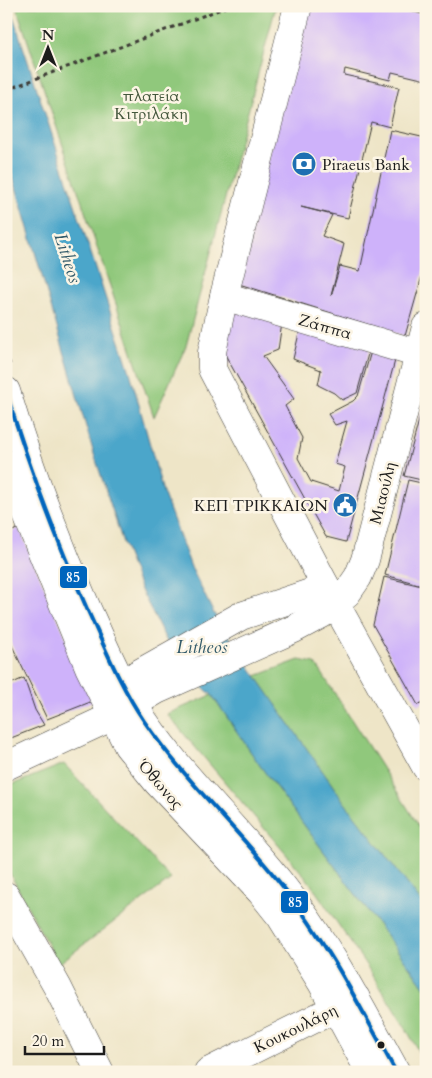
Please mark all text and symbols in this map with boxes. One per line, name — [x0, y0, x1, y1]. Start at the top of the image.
north arrow — [22, 22, 72, 72]
text: N — [42, 26, 54, 45]
park label: πλατεία Κιτριλάκη — [114, 85, 188, 125]
bank icon: Piraeus Bank — [291, 151, 317, 177]
place label: Piraeus Bank — [322, 154, 410, 176]
water label: Litheos — [48, 230, 87, 286]
street label: Ζάππα — [296, 309, 354, 345]
street label: Μιαούλη — [365, 460, 401, 527]
public building icon: ΚΕΠ ΤΡΙΚΚΑΙΩΝ — [332, 492, 358, 518]
place label: ΚΕΠ ΤΡΙΚΚΑΙΩΝ — [194, 495, 328, 517]
line badge: 85 — [59, 565, 88, 589]
text: 85 — [66, 568, 80, 587]
water label: Litheos — [176, 635, 228, 660]
street label: Όθωνος — [132, 755, 188, 814]
line badge: 85 — [280, 890, 309, 914]
text: 85 — [288, 893, 302, 912]
street label: Κουκουλάρη — [250, 999, 341, 1059]
scale bar — [25, 1023, 104, 1055]
text: 20 m — [32, 1031, 64, 1051]
unlabelled marker — [376, 1040, 386, 1050]

